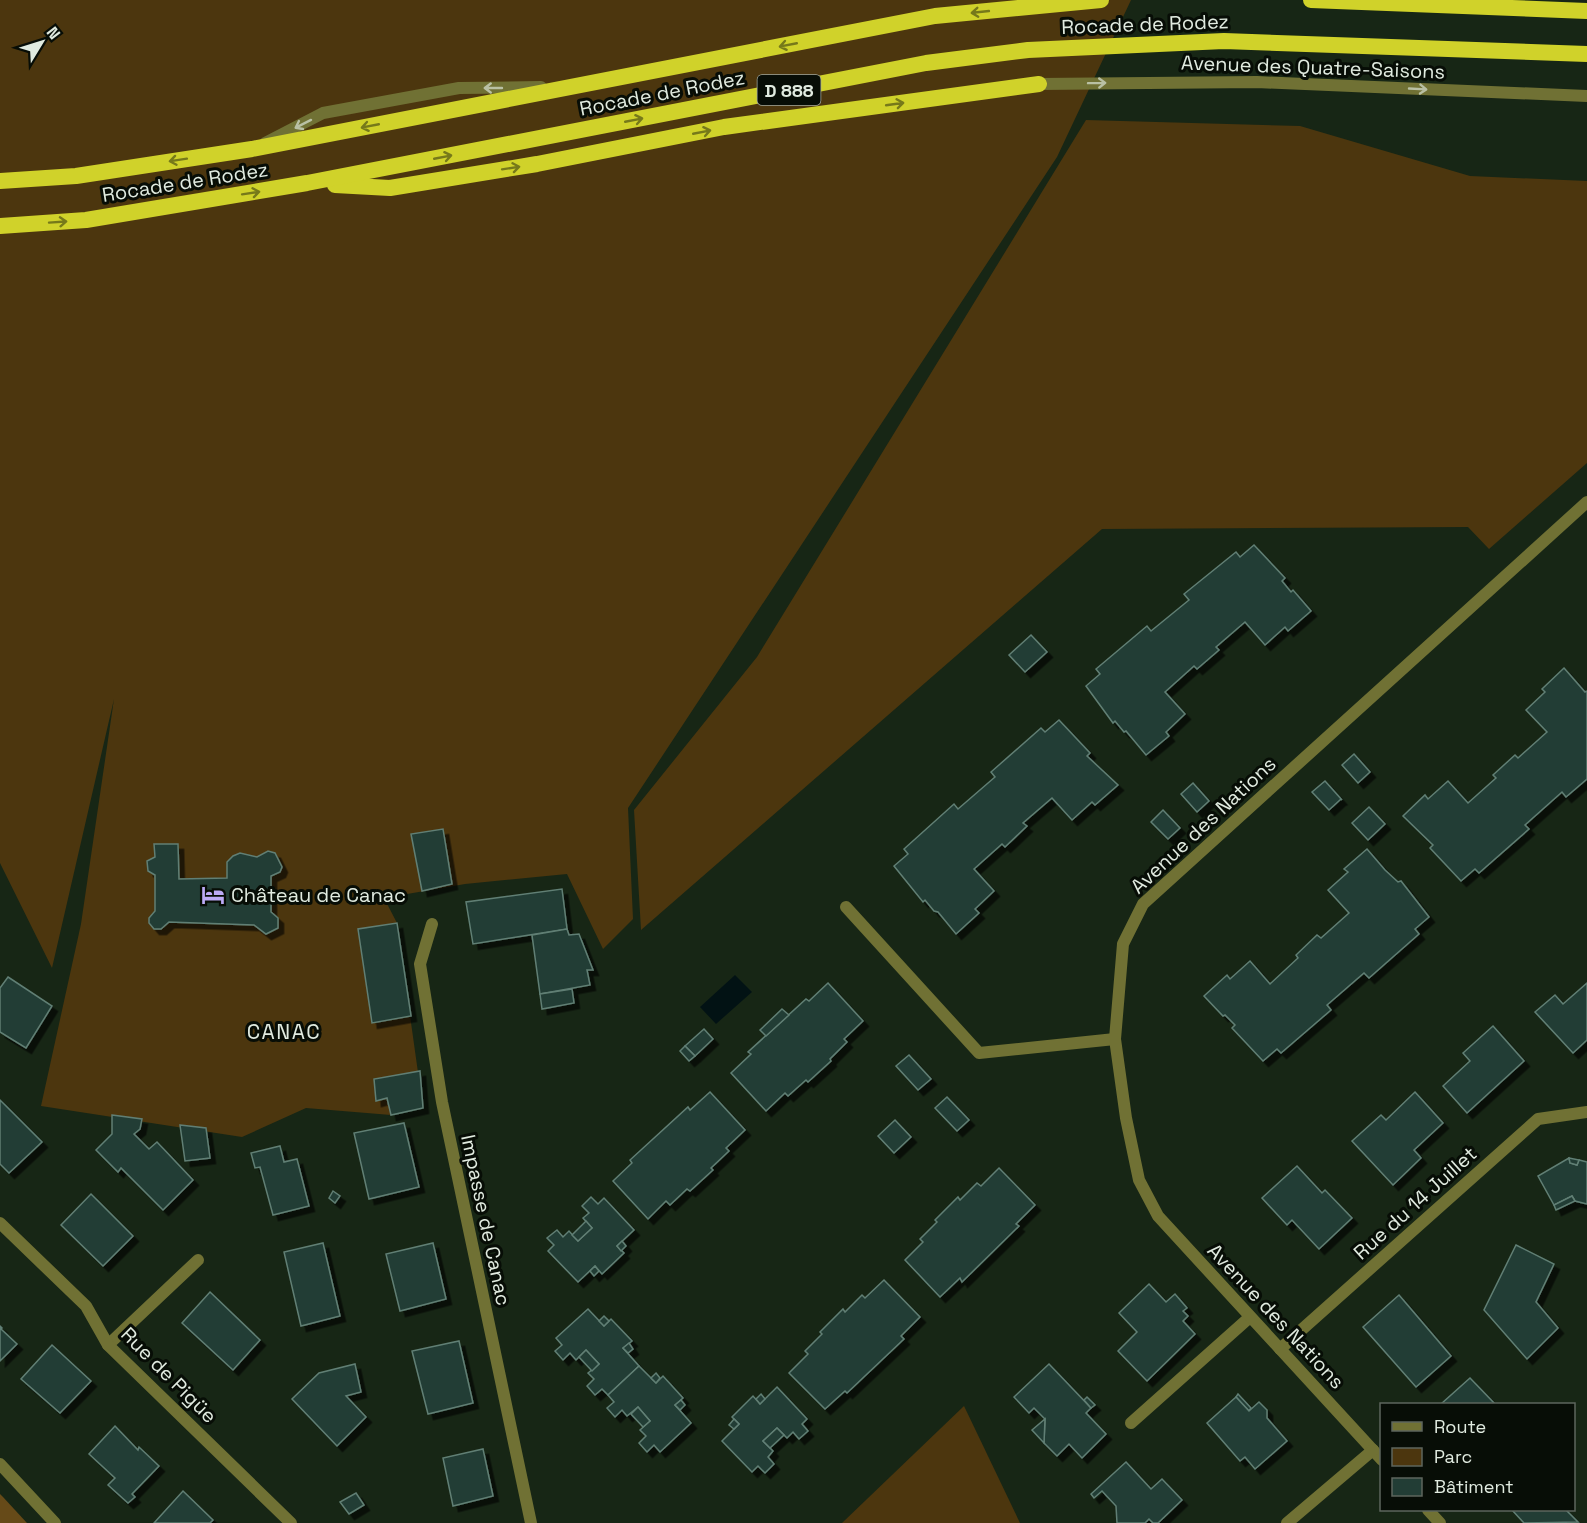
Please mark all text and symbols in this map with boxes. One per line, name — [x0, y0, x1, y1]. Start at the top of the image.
one-way arrow — [971, 7, 990, 18]
street label: Rocade de Rodez — [1061, 8, 1229, 40]
north arrow — [12, 12, 72, 72]
text: N — [42, 22, 65, 44]
one-way arrow — [779, 40, 798, 51]
street label: Avenue des Quatre-Saisons — [1180, 49, 1446, 85]
street label: Rocade de Rodez — [577, 64, 747, 122]
road number: D 888 — [758, 75, 820, 105]
one-way arrow — [1087, 78, 1107, 89]
one-way arrow — [483, 82, 503, 94]
one-way arrow — [1408, 84, 1428, 95]
one-way arrow — [885, 98, 905, 109]
one-way arrow — [624, 114, 644, 125]
one-way arrow — [294, 118, 312, 130]
one-way arrow — [360, 121, 380, 132]
one-way arrow — [692, 126, 712, 137]
one-way arrow — [432, 151, 452, 162]
one-way arrow — [168, 155, 188, 166]
street label: Rocade de Rodez — [100, 156, 270, 208]
one-way arrow — [501, 163, 520, 174]
one-way arrow — [241, 187, 260, 198]
one-way arrow — [48, 216, 68, 227]
street label: Avenue des Nations — [1125, 751, 1281, 899]
hotel icon: Château de Canac — [200, 882, 226, 908]
place label: Château de Canac — [231, 882, 406, 908]
district label: CANAC — [247, 1018, 321, 1045]
street label: Impasse de Canac — [455, 1132, 517, 1308]
street label: Rue du 14 Juillet — [1348, 1141, 1482, 1265]
street label: Avenue des Nations — [1202, 1238, 1350, 1394]
street label: Rue de Pigüe — [115, 1321, 223, 1429]
legend — [1380, 1403, 1575, 1511]
text: Route — [1434, 1415, 1486, 1438]
text: Parc — [1434, 1445, 1472, 1468]
text: Bâtiment — [1434, 1475, 1514, 1498]

